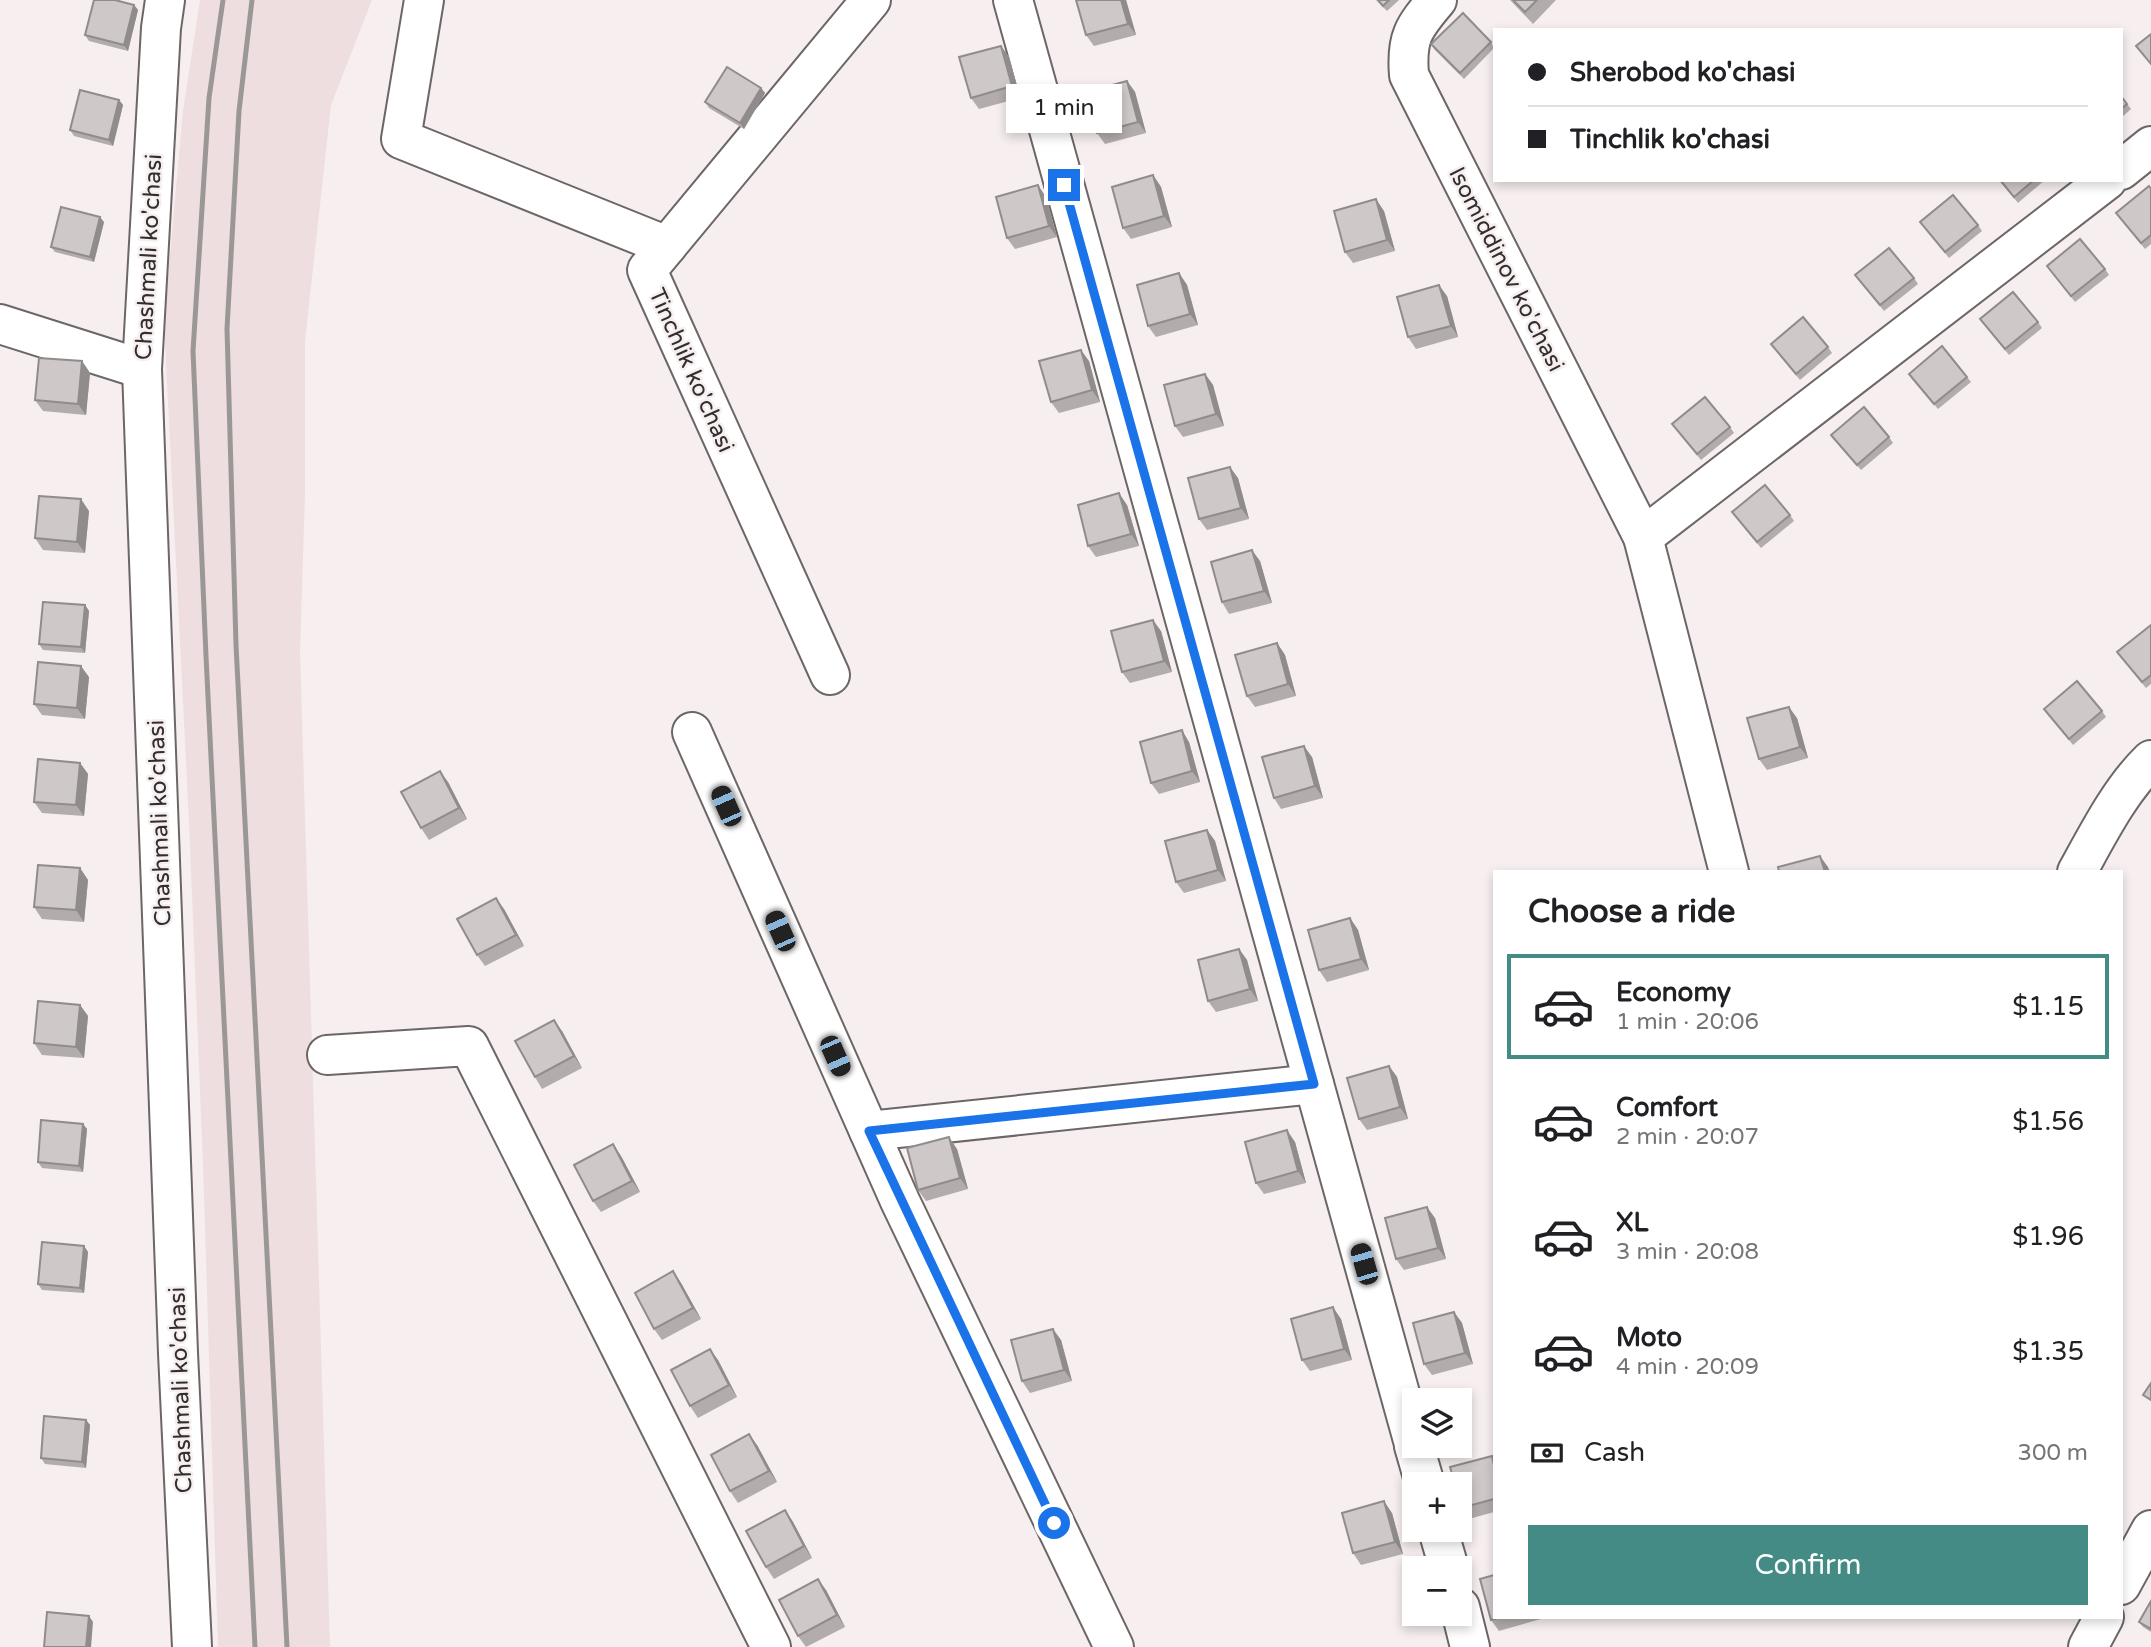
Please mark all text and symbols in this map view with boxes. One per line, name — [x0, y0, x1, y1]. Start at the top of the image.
text: Sherobod ko'chasi — [1570, 57, 1796, 88]
callout: 1 min — [1006, 83, 1122, 132]
text: 1 min — [1033, 94, 1095, 122]
text: Tinchlik ko'chasi — [1570, 124, 1770, 155]
street label: Chashmali ko'chasi — [130, 153, 168, 361]
street label: Isomiddinov ko'chasi — [1442, 162, 1570, 376]
route end — [1048, 169, 1080, 201]
street label: Tinchlik ko'chasi — [642, 284, 740, 457]
street label: Chashmali ko'chasi — [142, 719, 178, 927]
car — [708, 783, 745, 829]
text: Choose a ride — [1528, 893, 1735, 931]
car — [762, 908, 799, 954]
icon: car — [1532, 975, 1595, 1038]
text: Economy — [1616, 977, 1731, 1008]
text: $1.15 — [2012, 991, 2084, 1022]
text: 1 min · 20:06 — [1616, 1008, 1759, 1036]
car — [817, 1033, 854, 1079]
icon: car — [1532, 1090, 1595, 1153]
text: Comfort — [1616, 1092, 1718, 1123]
text: $1.56 — [2012, 1106, 2084, 1137]
text: 2 min · 20:07 — [1616, 1123, 1759, 1151]
icon: car — [1532, 1205, 1595, 1268]
text: XL — [1616, 1207, 1648, 1238]
text: $1.96 — [2012, 1221, 2084, 1252]
text: 3 min · 20:08 — [1616, 1238, 1759, 1266]
car — [1349, 1241, 1380, 1287]
street label: Chashmali ko'chasi — [163, 1286, 199, 1494]
icon: car — [1532, 1320, 1595, 1383]
text: Moto — [1616, 1322, 1682, 1353]
text: $1.35 — [2012, 1336, 2084, 1367]
text: 4 min · 20:09 — [1616, 1353, 1759, 1381]
map controls — [1402, 1388, 1472, 1626]
button: layers — [1402, 1388, 1472, 1458]
icon: cash — [1528, 1434, 1566, 1472]
text: Cash — [1584, 1437, 1645, 1468]
text: 300 m — [2018, 1439, 2088, 1467]
button: + — [1402, 1472, 1472, 1542]
route start — [1038, 1507, 1070, 1539]
button: Confirm — [1528, 1525, 2088, 1605]
button: − — [1402, 1556, 1472, 1626]

